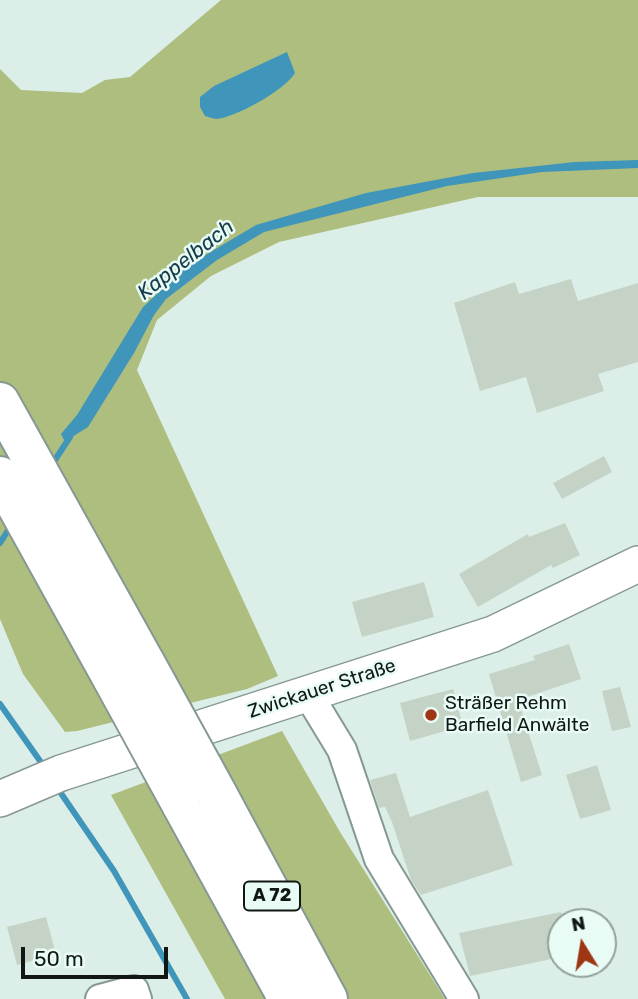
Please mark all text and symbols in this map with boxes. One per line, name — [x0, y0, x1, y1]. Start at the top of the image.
water label: Kappelbach — [133, 214, 239, 306]
street label: Zwickauer Straße — [245, 654, 399, 724]
place label: Sträßer Rehm Barfield Anwälte — [445, 693, 589, 737]
marker: Sträßer Rehm Barfield Anwälte — [423, 707, 439, 723]
road number: A 72 — [244, 882, 300, 911]
north arrow — [547, 908, 617, 978]
text: N — [569, 911, 587, 936]
scale bar — [24, 932, 172, 976]
text: 50 m — [34, 946, 84, 971]

